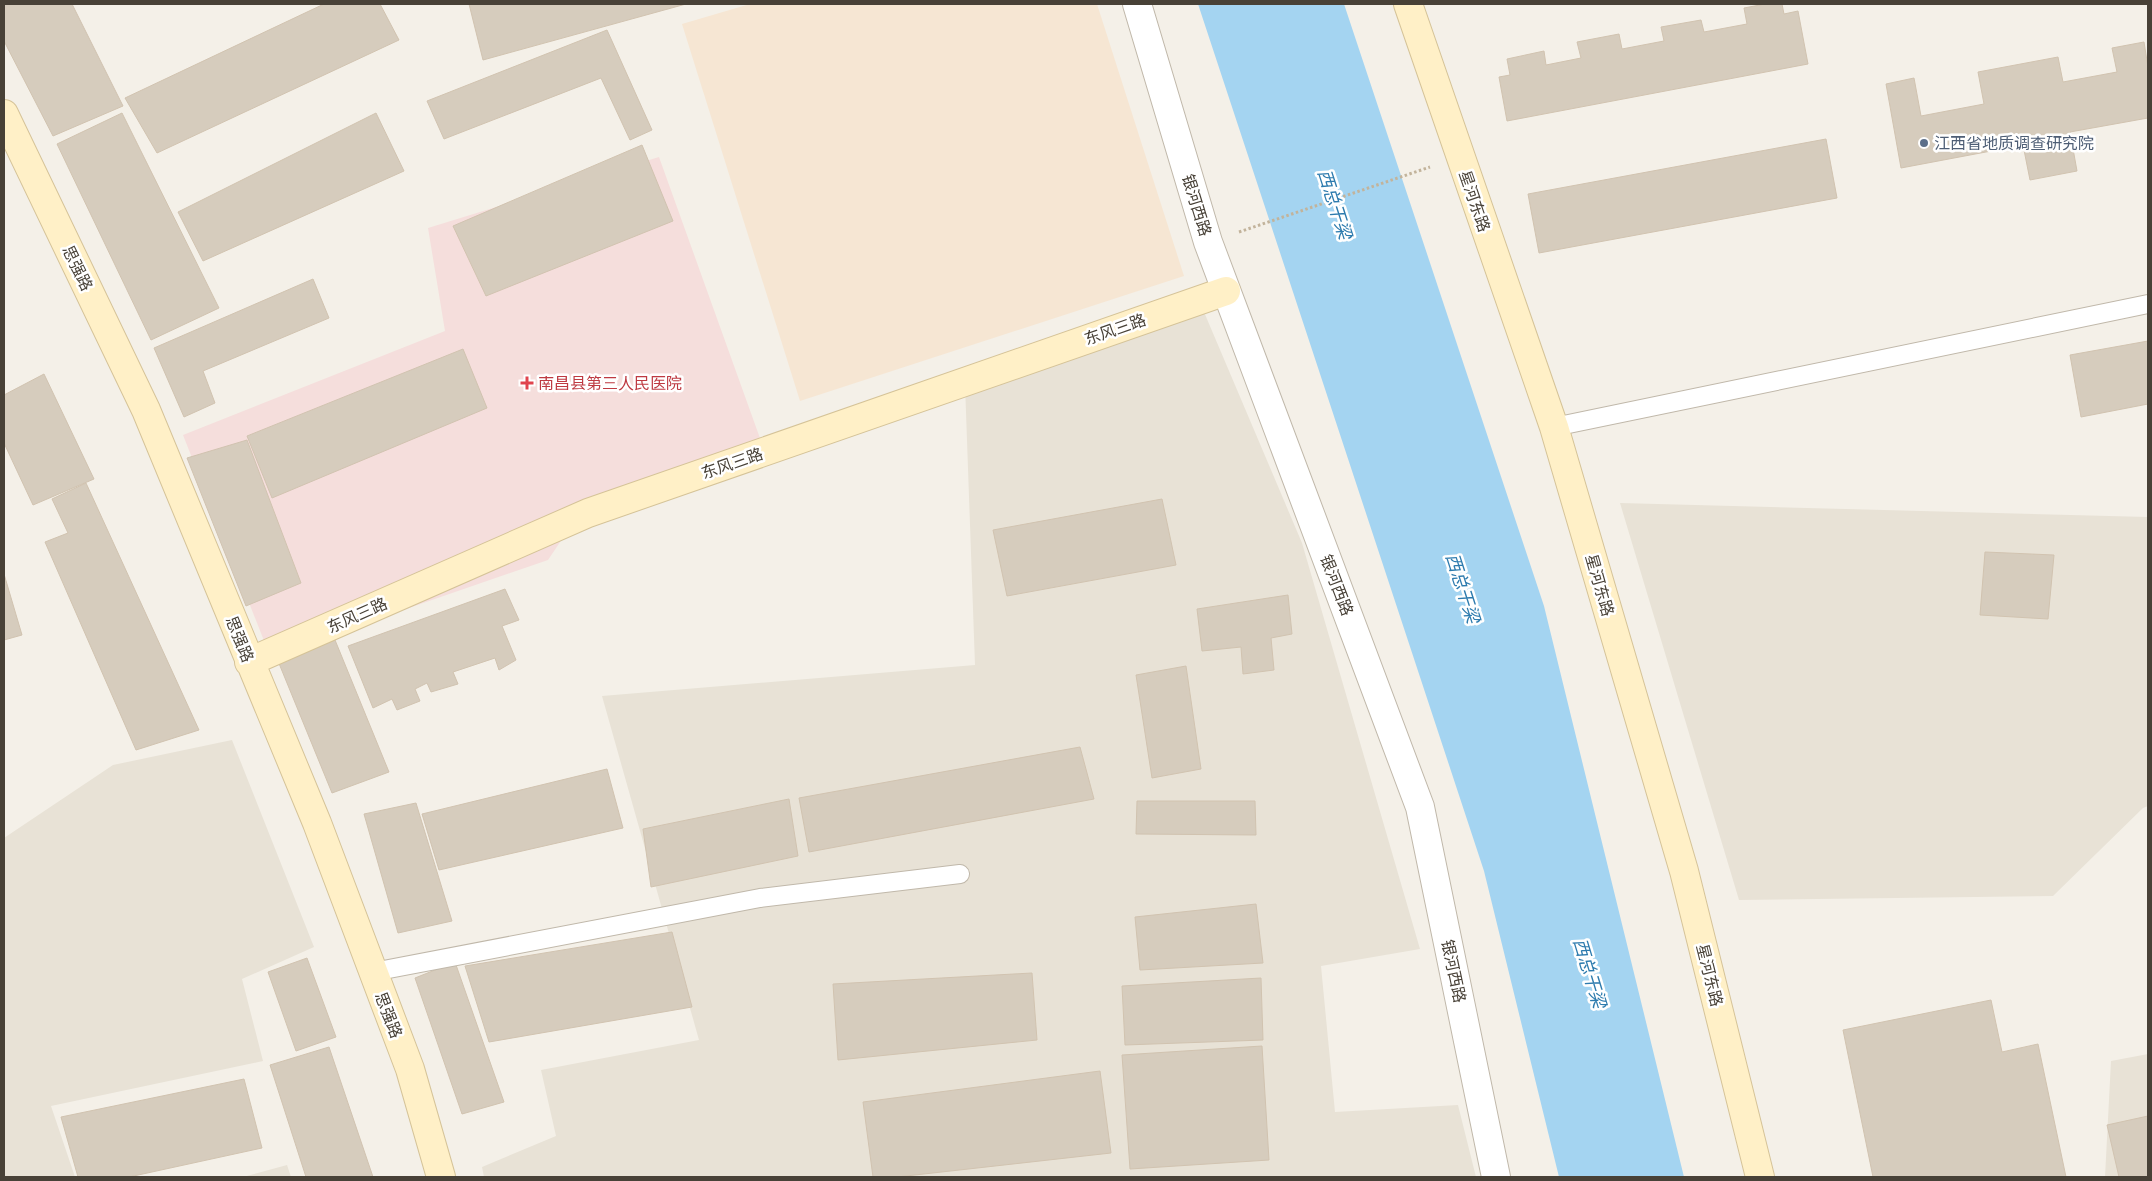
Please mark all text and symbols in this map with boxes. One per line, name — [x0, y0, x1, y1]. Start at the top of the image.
place label: 江西省地质调查研究院 — [1934, 134, 2094, 152]
marker: 江西省地质调查研究院 — [1918, 137, 1930, 149]
water label: 西总干梁 — [1314, 167, 1357, 243]
street label: 星河东路 — [1456, 168, 1494, 234]
street label: 银河西路 — [1179, 172, 1215, 238]
street label: 思强路 — [59, 242, 97, 294]
street label: 东风三路 — [1082, 310, 1148, 348]
place label: 南昌县第三人民医院 — [538, 374, 682, 392]
marker: 南昌县第三人民医院 — [520, 376, 534, 390]
street label: 东风三路 — [699, 444, 765, 482]
water label: 西总干梁 — [1442, 551, 1485, 627]
street label: 银河西路 — [1317, 552, 1357, 618]
street label: 星河东路 — [1583, 552, 1617, 618]
street label: 东风三路 — [324, 594, 390, 636]
street label: 思强路 — [223, 613, 257, 665]
water label: 西总干梁 — [1569, 936, 1611, 1012]
street label: 银河西路 — [1439, 938, 1469, 1004]
street label: 星河东路 — [1694, 942, 1726, 1008]
street label: 思强路 — [372, 989, 406, 1041]

